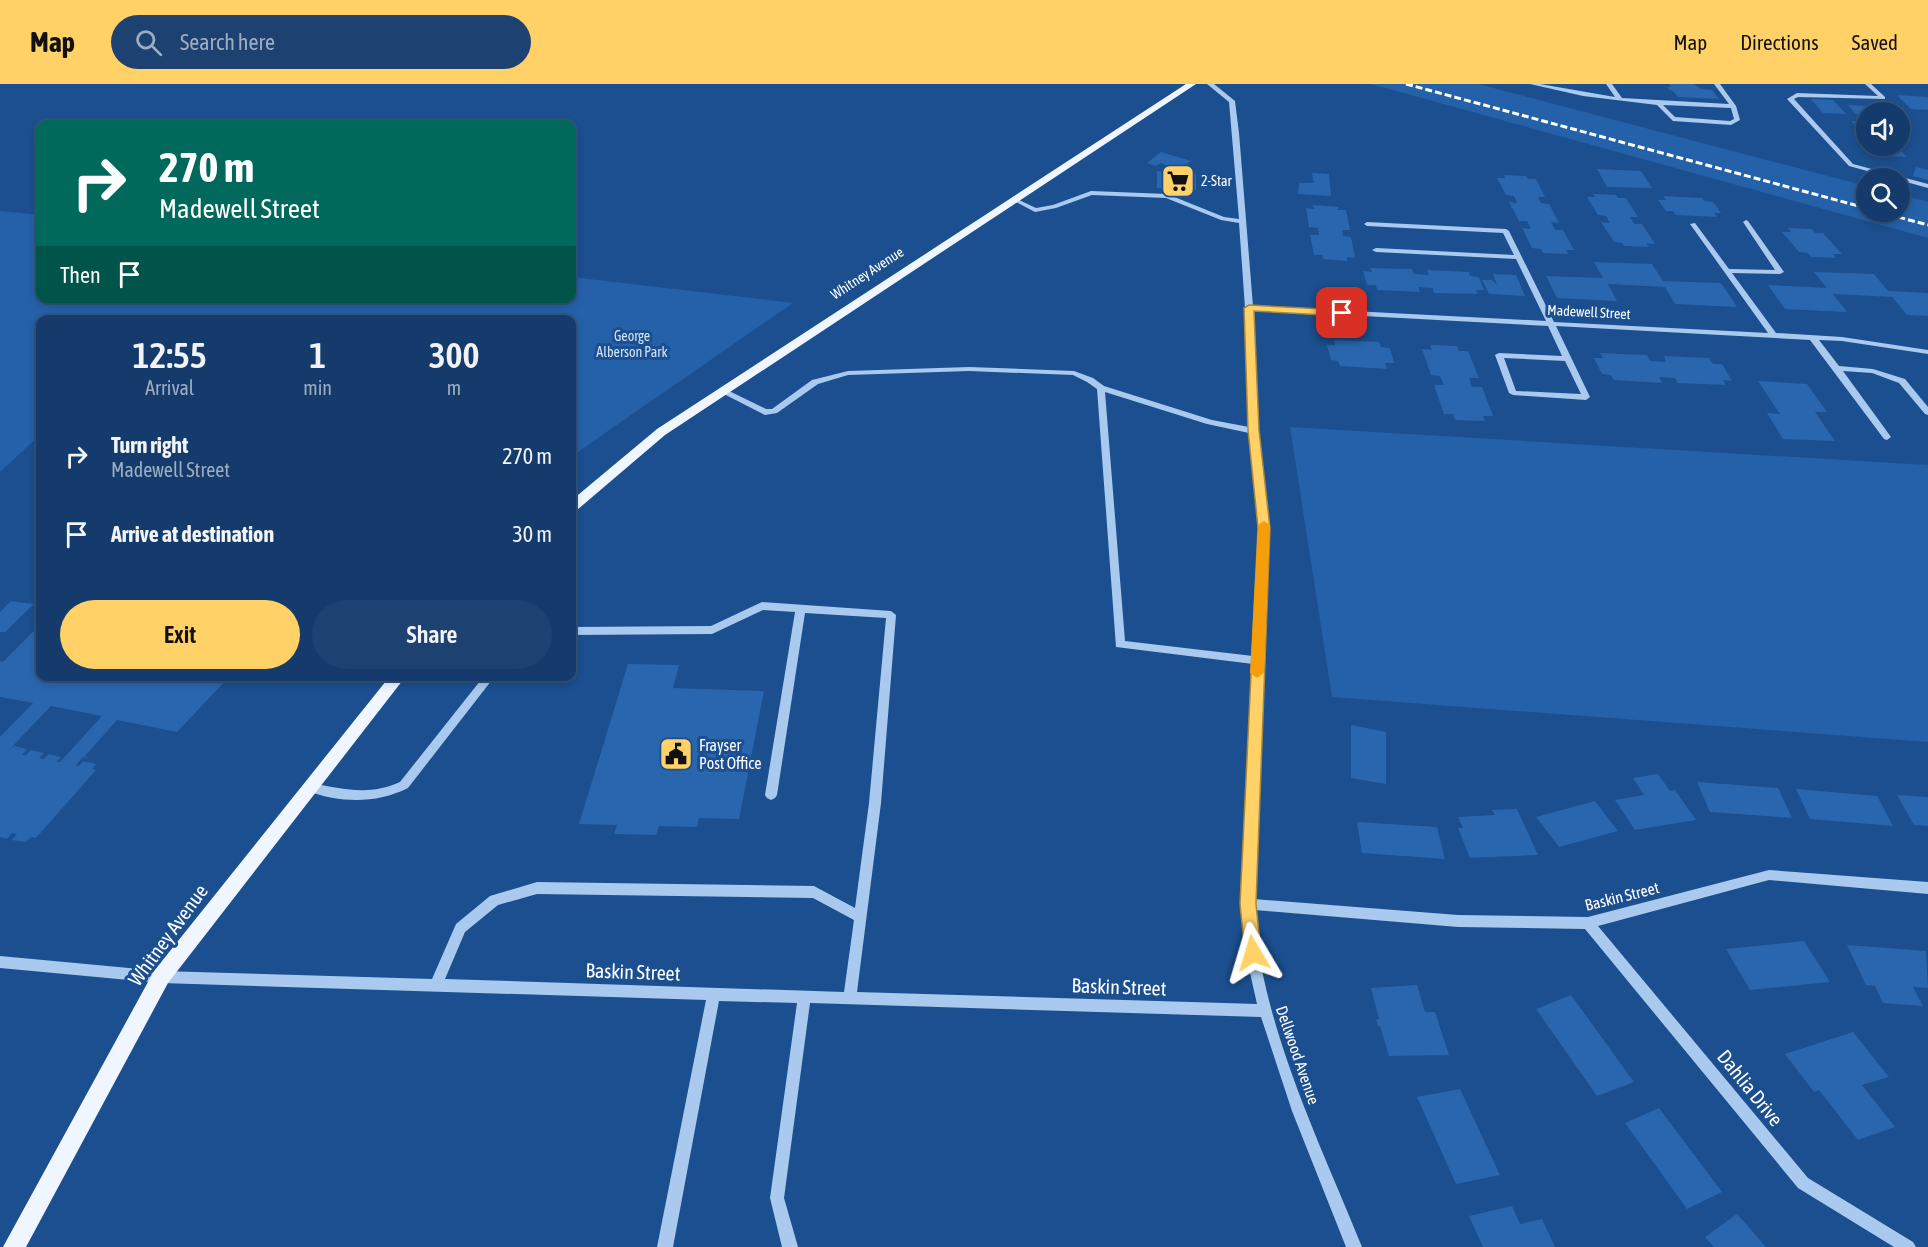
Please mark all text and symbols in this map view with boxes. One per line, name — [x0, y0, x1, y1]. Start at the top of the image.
search box — [111, 15, 531, 69]
text: Map — [30, 26, 75, 58]
icon: search — [132, 26, 165, 59]
text: Search here — [180, 29, 275, 55]
text: Map — [1673, 30, 1707, 54]
text: Directions — [1740, 30, 1819, 54]
text: Saved — [1852, 30, 1898, 54]
map controls — [1856, 102, 1910, 222]
button: sound — [1856, 102, 1910, 156]
text: 270 m — [159, 143, 254, 191]
icon: right — [60, 144, 138, 222]
supermarket icon: 2-Star — [1160, 163, 1196, 199]
button: search — [1856, 168, 1910, 222]
place label: 2-Star — [1201, 173, 1233, 189]
text: Madewell Street — [159, 193, 320, 224]
street label: Whitney Avenue — [828, 244, 906, 302]
icon: arrive — [113, 258, 146, 291]
text: Then — [60, 262, 101, 288]
pin — [1316, 287, 1367, 338]
icon: arrive — [1325, 296, 1358, 329]
street label: Madewell Street — [1547, 302, 1631, 322]
park label: George Alberson Park — [596, 328, 668, 360]
text: 12:55 — [133, 334, 207, 376]
text: 1 — [309, 334, 326, 376]
text: 300 — [429, 334, 479, 376]
text: Arrival — [145, 376, 194, 399]
text: min — [303, 376, 332, 399]
text: m — [447, 376, 461, 399]
text: Turn right — [111, 432, 188, 458]
icon: right — [60, 440, 93, 473]
text: 270 m — [502, 443, 552, 469]
text: Madewell Street — [111, 458, 230, 481]
icon: arrive — [60, 518, 93, 551]
text: Arrive at destination — [111, 521, 274, 547]
text: 30 m — [512, 521, 552, 547]
button: Exit — [60, 600, 300, 669]
button: Share — [312, 600, 552, 669]
public building icon: Frayser Post Office — [658, 736, 694, 772]
place label: Frayser Post Office — [699, 736, 762, 772]
street label: Baskin Street — [1583, 878, 1661, 914]
street label: Whitney Avenue — [123, 880, 212, 990]
position arrow — [1221, 921, 1285, 985]
street label: Baskin Street — [585, 958, 681, 985]
street label: Baskin Street — [1071, 973, 1167, 1000]
street label: Dellwood Avenue — [1273, 1003, 1323, 1107]
street label: Dahlia Drive — [1713, 1045, 1788, 1130]

